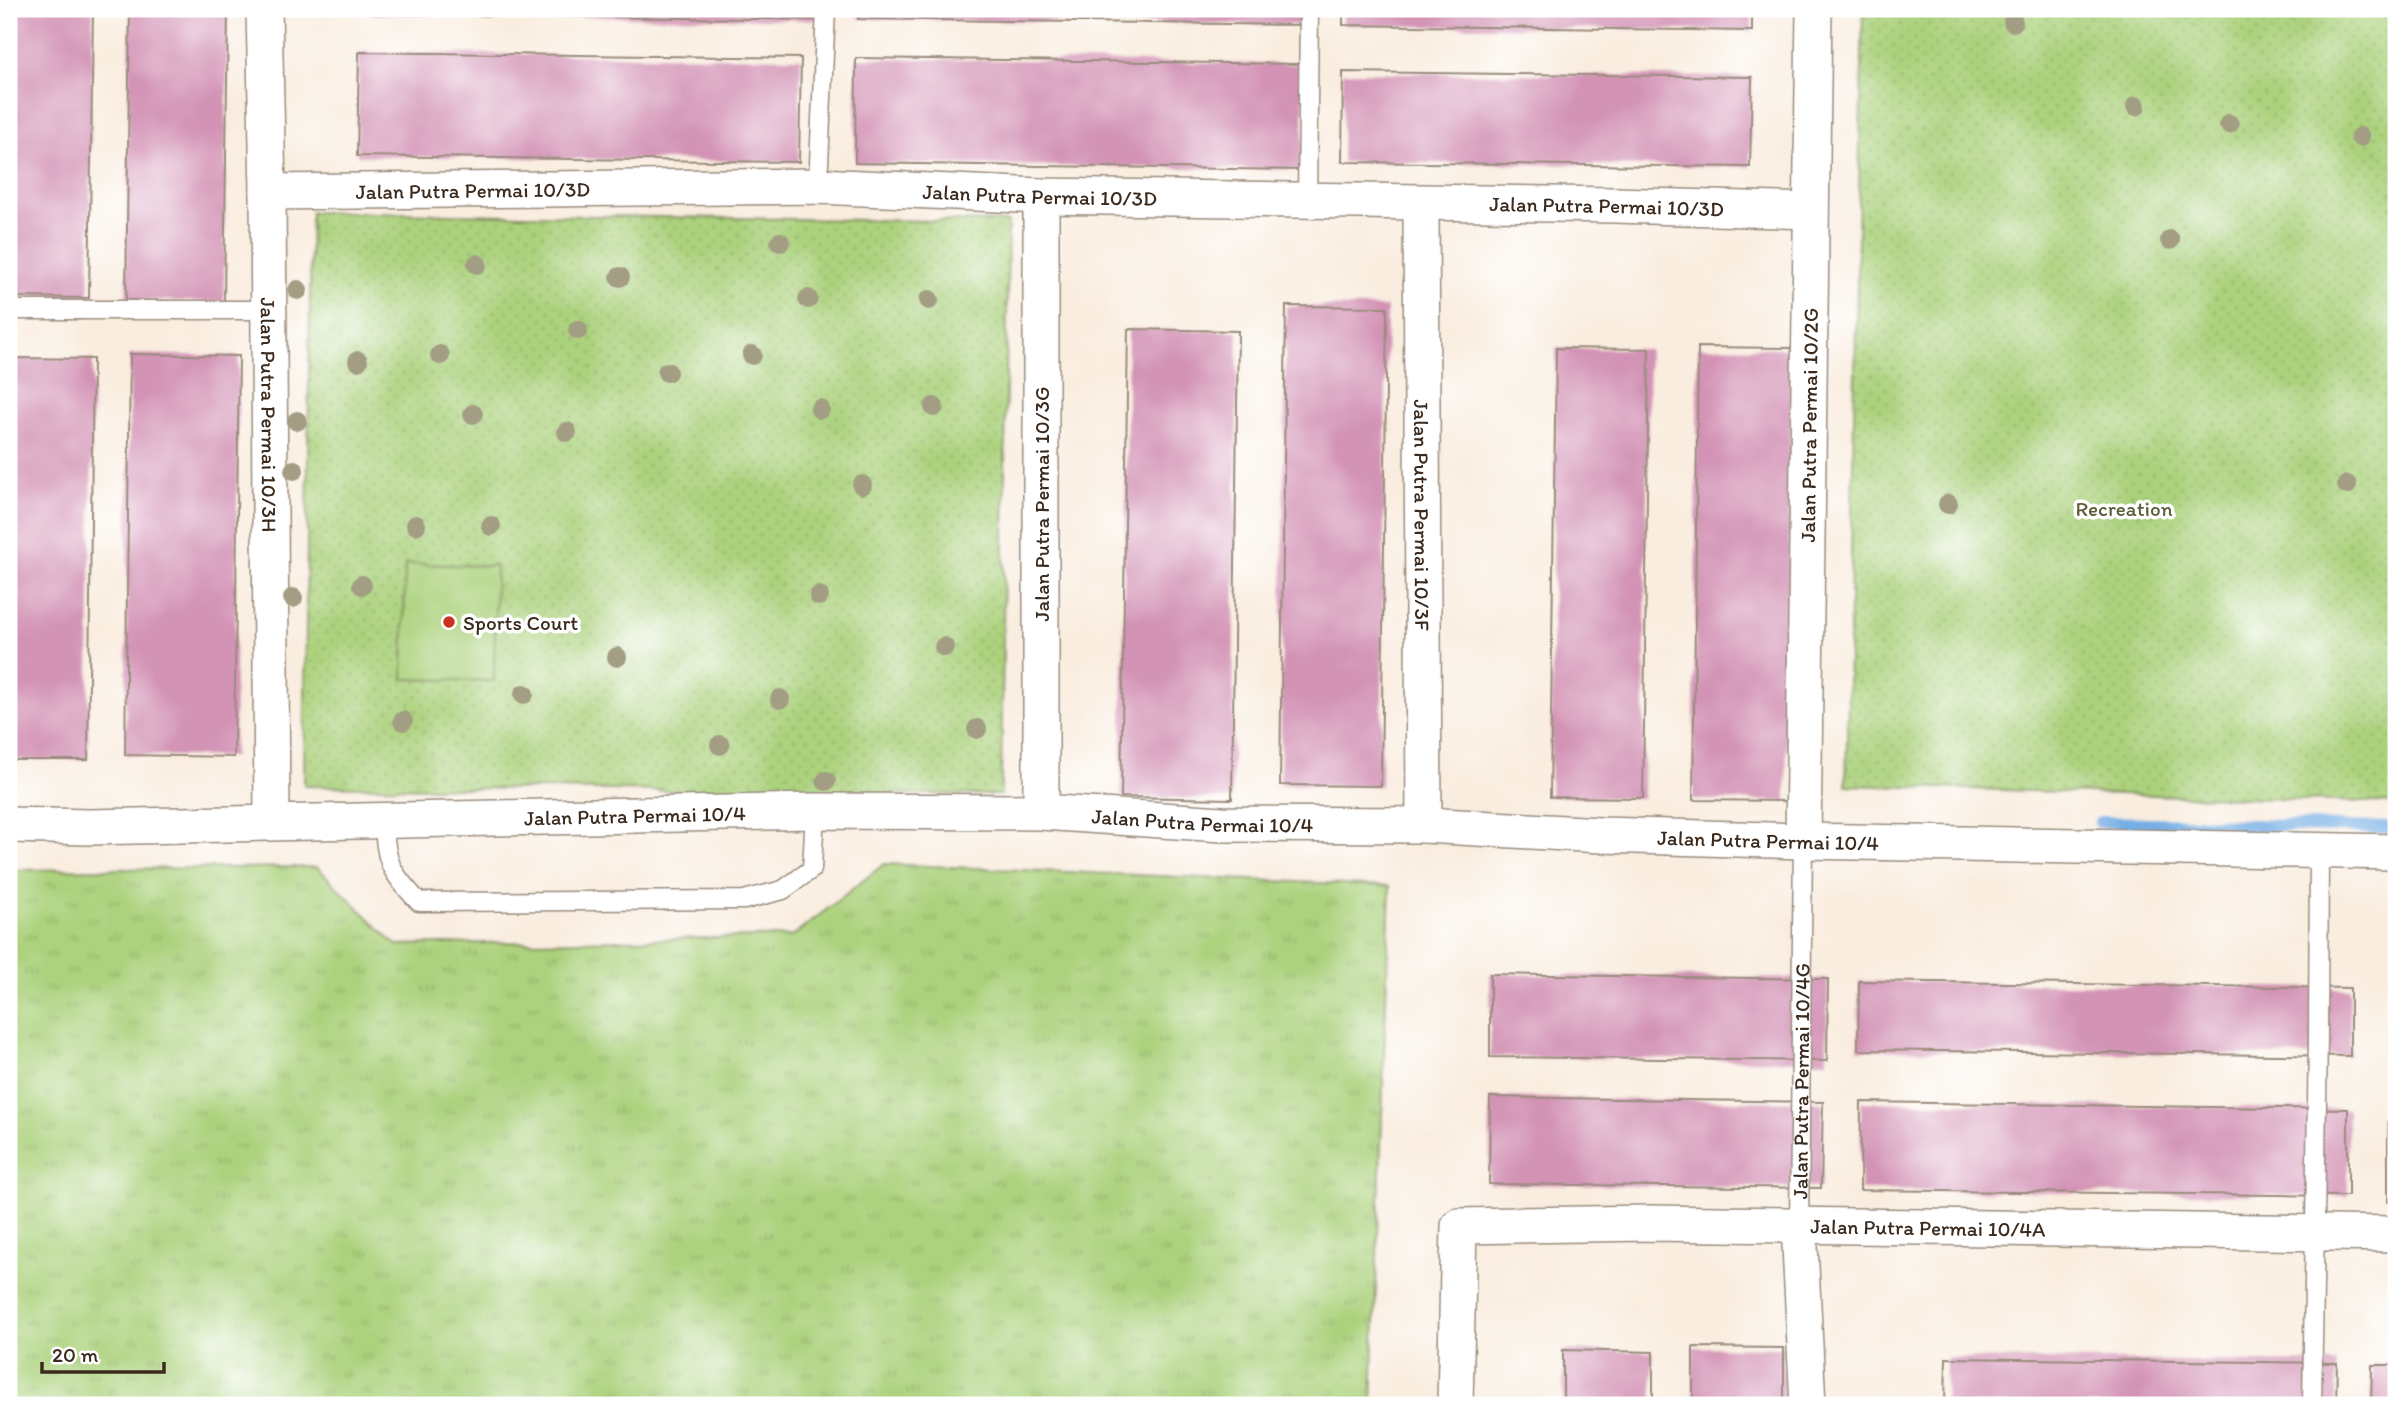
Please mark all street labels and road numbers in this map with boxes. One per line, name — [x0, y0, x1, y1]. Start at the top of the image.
street label: Jalan Putra Permai 10/3D — [356, 176, 590, 204]
street label: Jalan Putra Permai 10/3D — [922, 178, 1157, 210]
street label: Jalan Putra Permai 10/3D — [1489, 191, 1724, 221]
street label: Jalan Putra Permai 10/3H — [256, 297, 283, 533]
street label: Jalan Putra Permai 10/2G — [1794, 308, 1823, 543]
street label: Jalan Putra Permai 10/3G — [1029, 387, 1054, 621]
street label: Jalan Putra Permai 10/3F — [1409, 399, 1436, 631]
street label: Jalan Putra Permai 10/4 — [524, 800, 746, 830]
street label: Jalan Putra Permai 10/4 — [1091, 803, 1314, 837]
street label: Jalan Putra Permai 10/4 — [1657, 824, 1879, 855]
street label: Jalan Putra Permai 10/4G — [1787, 963, 1814, 1199]
street label: Jalan Putra Permai 10/4A — [1810, 1213, 2046, 1241]

